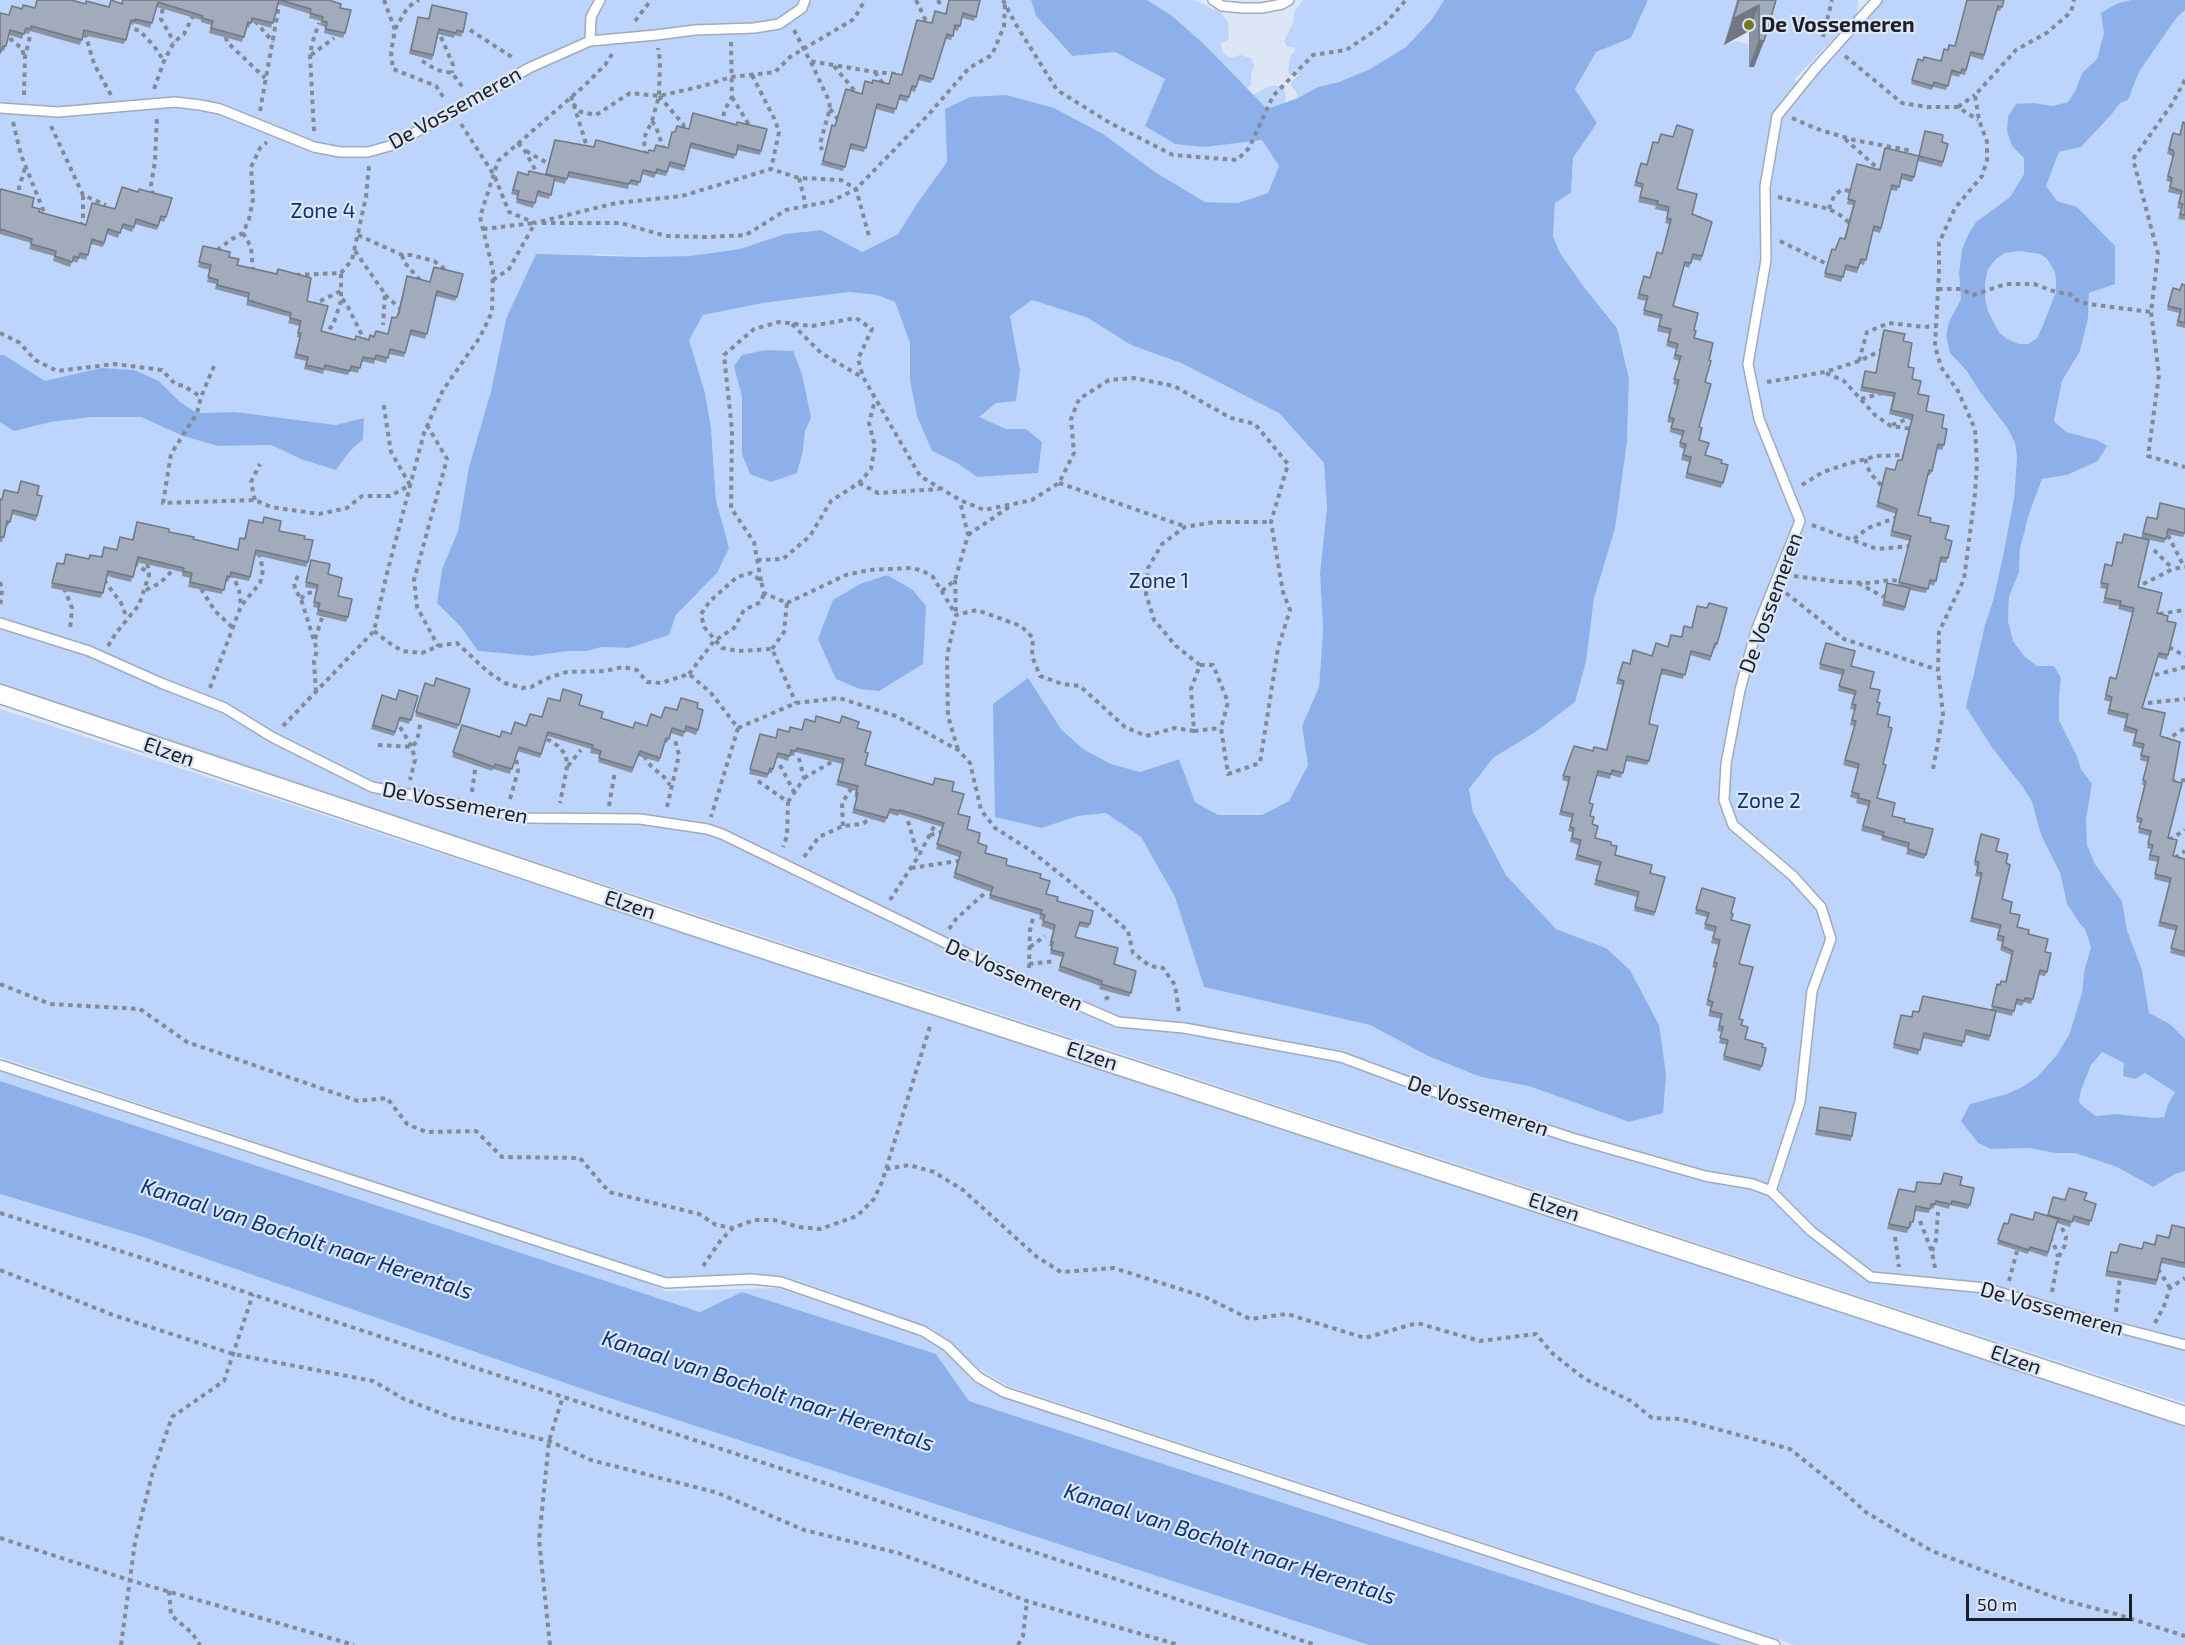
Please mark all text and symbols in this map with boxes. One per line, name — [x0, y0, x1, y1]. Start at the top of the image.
place label: De Vossemeren — [1761, 12, 1914, 38]
marker: De Vossemeren — [1742, 18, 1756, 32]
street label: De Vossemeren — [384, 61, 526, 155]
park label: Zone 4 — [291, 198, 355, 224]
street label: De Vossemeren — [1734, 529, 1808, 677]
park label: Zone 1 — [1129, 568, 1189, 594]
street label: Elzen — [140, 732, 198, 772]
street label: De Vossemeren — [380, 777, 530, 829]
park label: Zone 2 — [1737, 788, 1801, 814]
street label: Elzen — [601, 885, 659, 925]
street label: De Vossemeren — [941, 933, 1087, 1017]
street label: Elzen — [1063, 1036, 1121, 1076]
street label: De Vossemeren — [1404, 1070, 1552, 1142]
water label: Kanaal van Bocholt naar Herentals — [138, 1173, 476, 1305]
street label: Elzen — [1525, 1187, 1583, 1227]
street label: De Vossemeren — [1978, 1277, 2126, 1341]
water label: Kanaal van Bocholt naar Herentals — [599, 1325, 937, 1457]
street label: Elzen — [1987, 1340, 2045, 1380]
water label: Kanaal van Bocholt naar Herentals — [1061, 1478, 1399, 1610]
scale bar — [1969, 1582, 2136, 1620]
text: 50 m — [1977, 1593, 2017, 1615]

